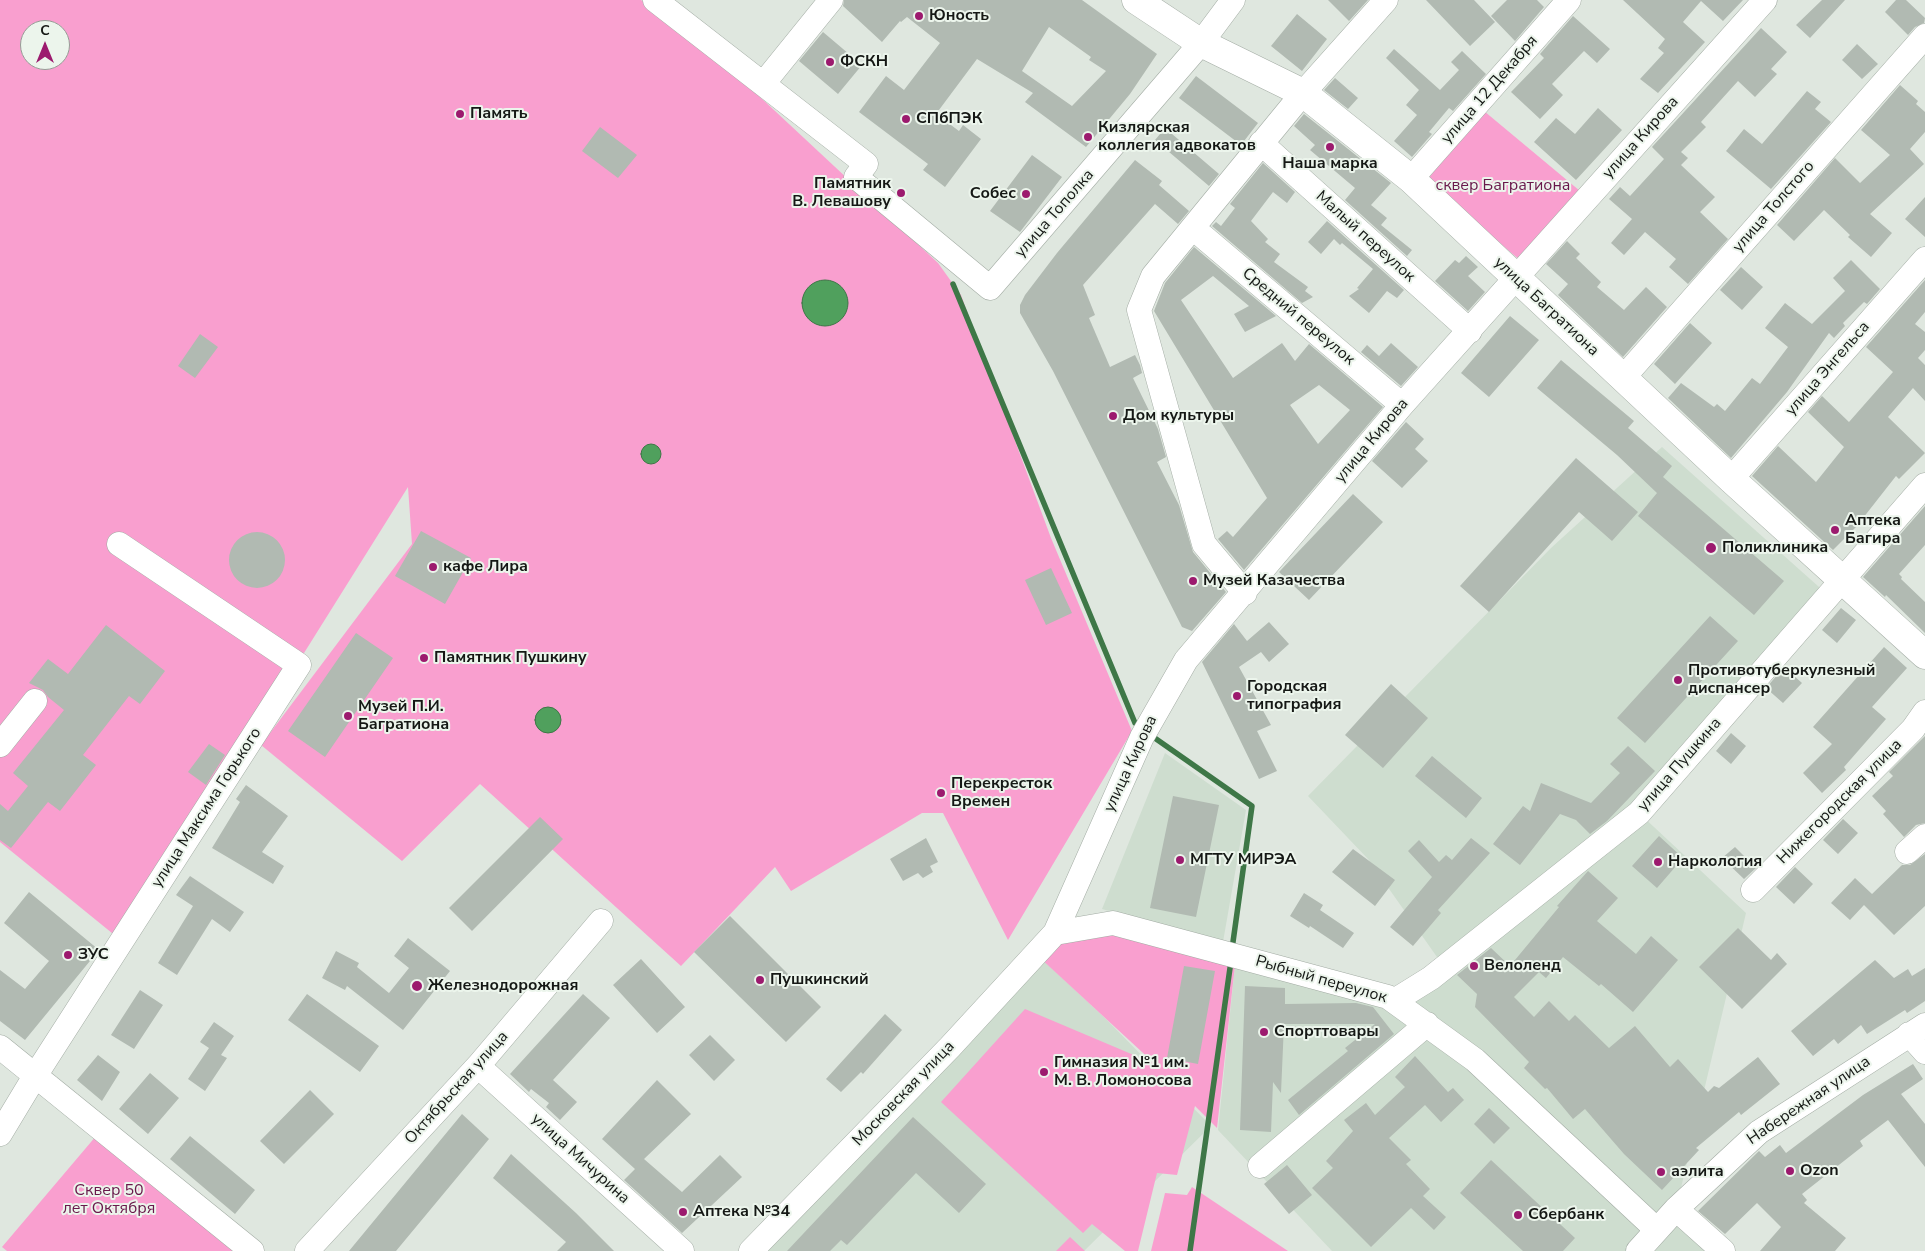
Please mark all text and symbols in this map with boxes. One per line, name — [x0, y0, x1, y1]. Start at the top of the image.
place label: Юность — [929, 6, 989, 26]
marker: Юность — [913, 10, 925, 22]
north arrow — [20, 20, 70, 70]
text: С — [40, 21, 50, 40]
street label: улица 12 Декабря — [1438, 32, 1542, 148]
place label: ФСКН — [840, 52, 888, 72]
marker: ФСКН — [824, 56, 836, 68]
street label: улица Кирова — [1599, 93, 1683, 183]
place label: Память — [470, 104, 528, 124]
marker: Память — [454, 108, 466, 120]
place label: СПбПЭК — [916, 109, 983, 129]
marker: СПбПЭК — [900, 113, 912, 125]
place label: Кизлярская коллегия адвокатов — [1098, 118, 1256, 156]
marker: Кизлярская коллегия адвокатов — [1082, 131, 1094, 143]
marker: Наша марка — [1324, 141, 1336, 153]
place label: Наша марка — [1282, 154, 1378, 174]
street label: улица Толстого — [1729, 157, 1819, 257]
street label: улица Тополка — [1011, 166, 1099, 262]
place label: Памятник В. Левашову — [792, 174, 891, 212]
park label: сквер Багратиона — [1436, 176, 1570, 196]
place label: Собес — [970, 184, 1016, 204]
marker: Памятник В. Левашову — [895, 187, 907, 199]
street label: Малый переулок — [1311, 187, 1419, 287]
marker: Собес — [1020, 188, 1032, 200]
street label: улица Багратиона — [1490, 253, 1602, 361]
street label: Средний переулок — [1238, 264, 1358, 370]
street label: улица Энгельса — [1782, 318, 1874, 420]
street label: улица Кирова — [1331, 395, 1413, 487]
place label: Дом культуры — [1123, 406, 1234, 426]
marker: Дом культуры — [1107, 410, 1119, 422]
place label: Аптека Багира — [1845, 511, 1901, 549]
marker: Аптека Багира — [1829, 524, 1841, 536]
place label: Поликлиника — [1722, 538, 1828, 558]
marker: Поликлиника — [1704, 541, 1718, 555]
place label: кафе Лира — [443, 557, 528, 577]
marker: кафе Лира — [427, 561, 439, 573]
place label: Музей Казачества — [1203, 571, 1345, 591]
marker: Музей Казачества — [1187, 575, 1199, 587]
place label: Памятник Пушкину — [434, 648, 587, 668]
marker: Памятник Пушкину — [418, 652, 430, 664]
place label: Противотуберкулезный диспансер — [1688, 661, 1875, 699]
marker: Противотуберкулезный диспансер — [1672, 674, 1684, 686]
place label: Городская типография — [1247, 677, 1342, 715]
marker: Городская типография — [1231, 690, 1243, 702]
place label: Музей П.И. Багратиона — [358, 697, 449, 735]
marker: Музей П.И. Багратиона — [342, 710, 354, 722]
street label: улица Кирова — [1100, 713, 1162, 815]
street label: улица Пушкина — [1634, 714, 1726, 816]
street label: улица Максима Горького — [148, 724, 266, 892]
street label: Нижегородская улица — [1774, 736, 1906, 868]
place label: Перекресток Времен — [951, 774, 1052, 812]
marker: Перекресток Времен — [935, 787, 947, 799]
place label: МГТУ МИРЭА — [1190, 850, 1296, 870]
place label: Наркология — [1668, 852, 1762, 872]
marker: МГТУ МИРЭА — [1174, 854, 1186, 866]
marker: Наркология — [1652, 856, 1664, 868]
place label: ЗУС — [78, 945, 109, 965]
marker: ЗУС — [62, 949, 74, 961]
street label: Рыбный переулок — [1253, 952, 1389, 1008]
place label: Велоленд — [1484, 956, 1561, 976]
marker: Велоленд — [1468, 960, 1480, 972]
place label: Пушкинский — [770, 970, 869, 990]
marker: Пушкинский — [754, 974, 766, 986]
place label: Железнодорожная — [428, 976, 578, 996]
marker: Железнодорожная — [410, 979, 424, 993]
place label: Спорттовары — [1274, 1022, 1379, 1042]
marker: Спорттовары — [1258, 1026, 1270, 1038]
street label: Октябрьская улица — [401, 1028, 513, 1148]
street label: Московская улица — [849, 1038, 959, 1150]
place label: Гимназия №1 им. М. В. Ломоносова — [1054, 1053, 1192, 1091]
street label: Набережная улица — [1744, 1053, 1874, 1149]
marker: Гимназия №1 им. М. В. Ломоносова — [1038, 1066, 1050, 1078]
street label: улица Мичурина — [527, 1110, 633, 1208]
place label: Ozon — [1800, 1161, 1839, 1181]
place label: аэлита — [1671, 1162, 1724, 1182]
marker: Ozon — [1784, 1165, 1796, 1177]
marker: аэлита — [1655, 1166, 1667, 1178]
park label: Сквер 50 лет Октября — [63, 1181, 155, 1219]
place label: Аптека №34 — [693, 1202, 790, 1222]
place label: Сбербанк — [1528, 1205, 1604, 1225]
marker: Аптека №34 — [677, 1206, 689, 1218]
marker: Сбербанк — [1512, 1209, 1524, 1221]

